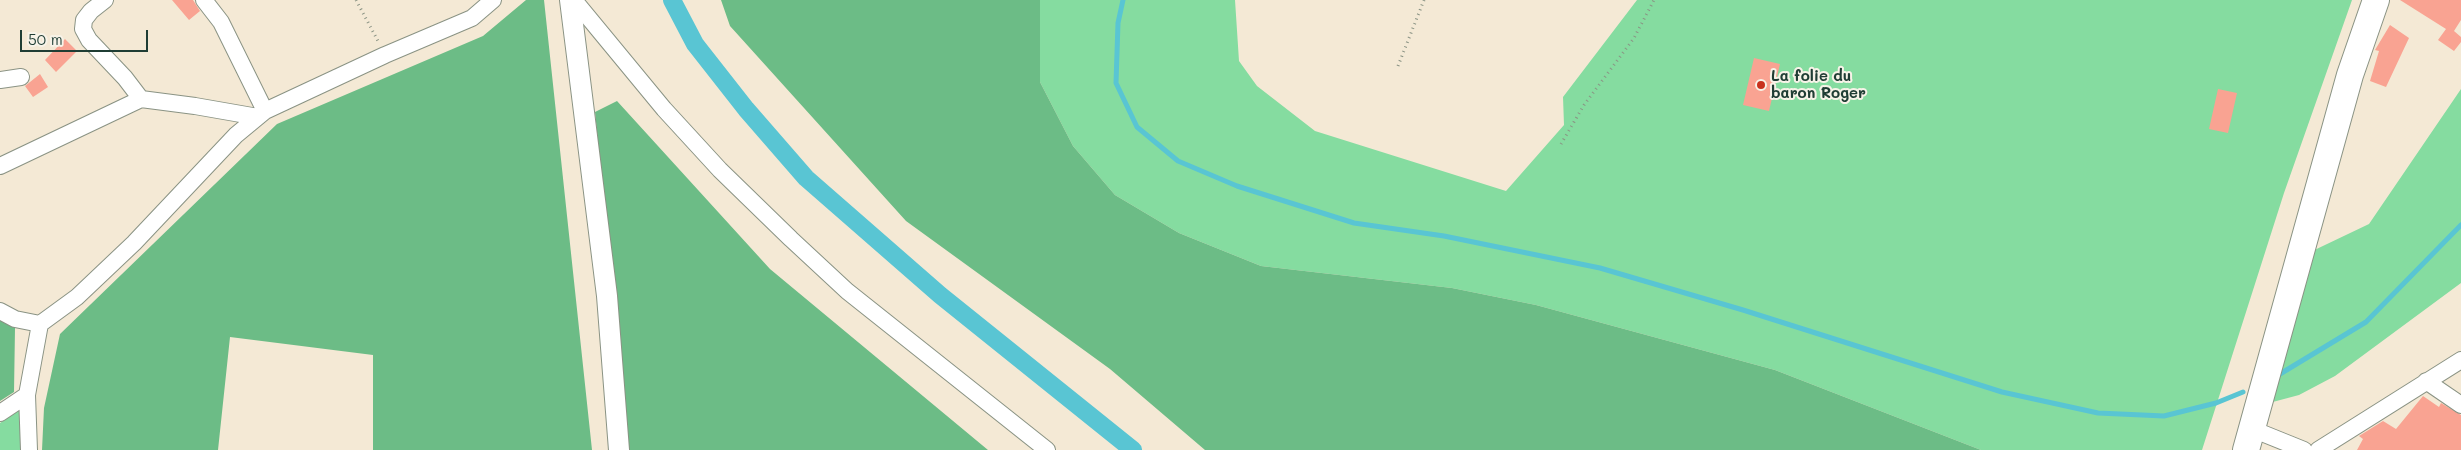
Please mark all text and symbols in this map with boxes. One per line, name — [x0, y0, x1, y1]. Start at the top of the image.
scale bar — [22, 20, 150, 52]
text: 50 m — [28, 29, 63, 49]
place label: La folie du baron Roger — [1771, 67, 1866, 102]
marker: La folie du baron Roger — [1755, 79, 1767, 91]

